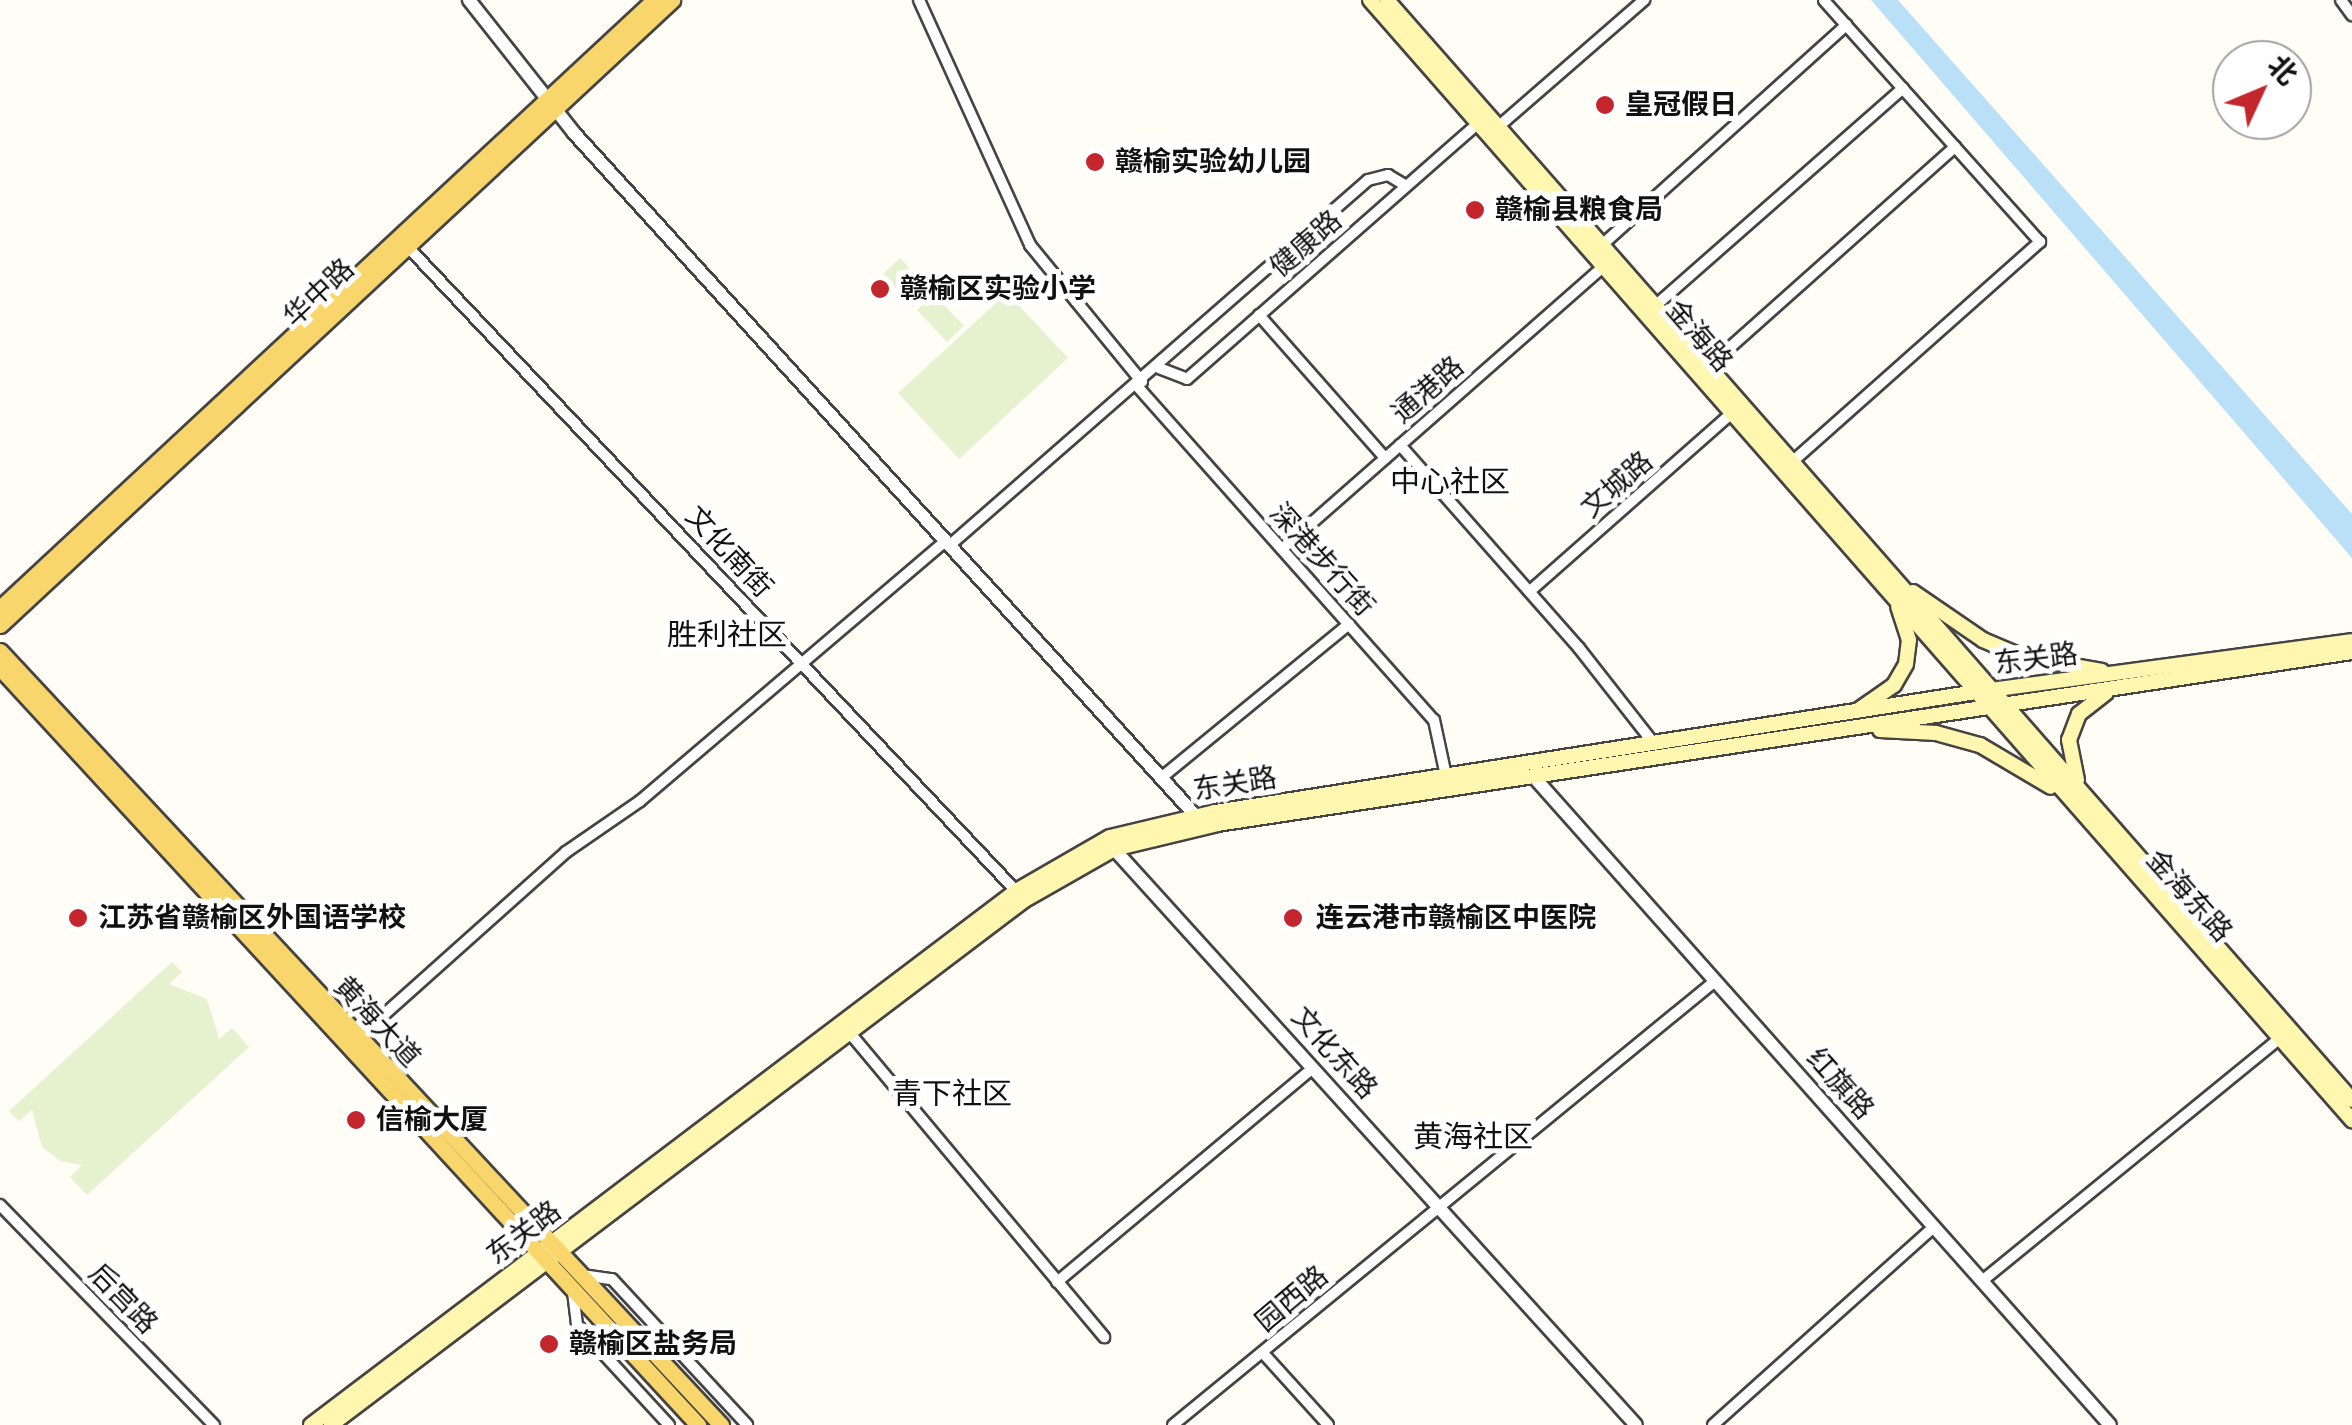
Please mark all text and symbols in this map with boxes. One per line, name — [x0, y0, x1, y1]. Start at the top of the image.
north arrow — [2212, 40, 2312, 140]
text: 北 — [2260, 48, 2305, 92]
place label: 皇冠假日 — [1625, 88, 1737, 122]
marker: 皇冠假日 — [1594, 94, 1616, 116]
place label: 赣榆实验幼儿园 — [1115, 145, 1311, 179]
marker: 赣榆实验幼儿园 — [1084, 151, 1106, 173]
place label: 赣榆县粮食局 — [1495, 193, 1663, 227]
marker: 赣榆县粮食局 — [1464, 199, 1486, 221]
street label: 健康路 — [1263, 204, 1349, 284]
street label: 华中路 — [277, 252, 361, 334]
place label: 赣榆区实验小学 — [900, 272, 1096, 306]
marker: 赣榆区实验小学 — [869, 278, 891, 300]
street label: 金海路 — [1659, 293, 1739, 379]
street label: 通港路 — [1385, 350, 1471, 430]
street label: 文城路 — [1574, 445, 1660, 525]
district label: 中心社区 — [1390, 464, 1510, 500]
street label: 深港步行街 — [1263, 497, 1381, 623]
street label: 文化南街 — [679, 500, 779, 604]
district label: 胜利社区 — [667, 617, 787, 653]
street label: 东关路 — [1992, 637, 2080, 681]
street label: 东关路 — [1191, 761, 1279, 807]
street label: 金海东路 — [2139, 843, 2239, 949]
place label: 江苏省赣榆区外国语学校 — [98, 901, 406, 935]
place label: 连云港市赣榆区中医院 — [1316, 901, 1596, 935]
marker: 连云港市赣榆区中医院 — [1280, 905, 1306, 931]
marker: 江苏省赣榆区外国语学校 — [67, 907, 89, 929]
street label: 黄海大道 — [327, 970, 427, 1074]
street label: 文化东路 — [1284, 1000, 1384, 1106]
street label: 红旗路 — [1799, 1042, 1881, 1126]
district label: 青下社区 — [892, 1076, 1012, 1112]
place label: 信榆大厦 — [376, 1103, 488, 1137]
marker: 信榆大厦 — [345, 1109, 367, 1131]
district label: 黄海社区 — [1413, 1119, 1533, 1155]
street label: 东关路 — [480, 1194, 568, 1272]
street label: 后宫路 — [82, 1257, 164, 1341]
street label: 园西路 — [1249, 1259, 1335, 1339]
place label: 赣榆区盐务局 — [569, 1327, 737, 1361]
marker: 赣榆区盐务局 — [538, 1333, 560, 1355]

